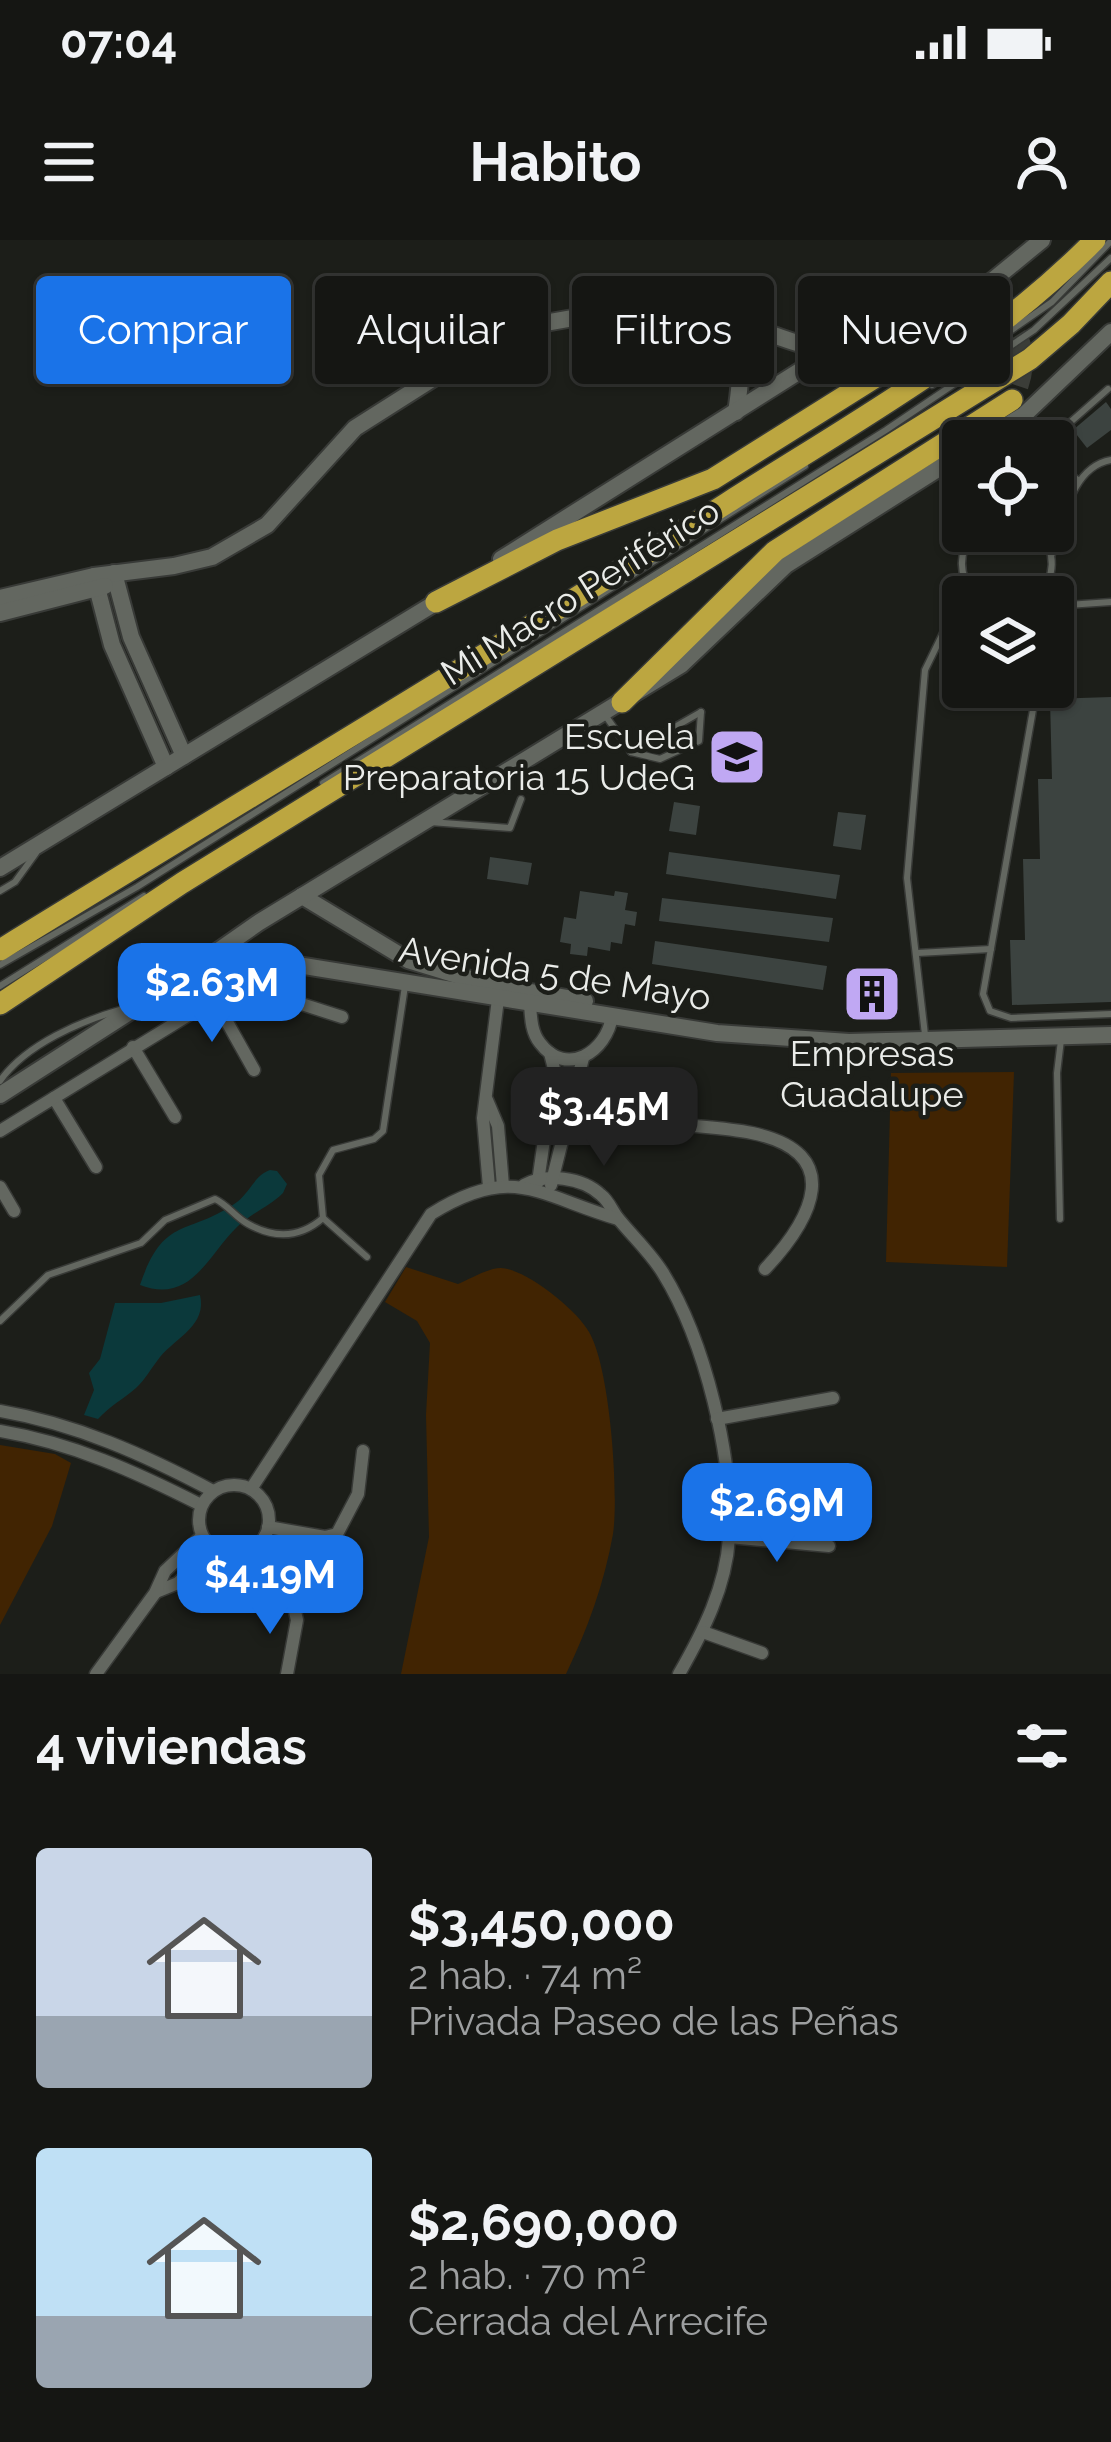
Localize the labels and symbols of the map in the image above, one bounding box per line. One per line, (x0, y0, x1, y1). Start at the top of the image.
street label: Mi Macro Periférico (433, 489, 727, 693)
place label: Escuela Preparatoria 15 UdeG (343, 715, 695, 798)
school or university icon: Escuela Preparatoria 15 UdeG (706, 726, 768, 788)
street label: Avenida 5 de Mayo (396, 928, 714, 1018)
pin: $2.63M (114, 943, 310, 1045)
building icon: Empresas Guadalupe (841, 963, 903, 1025)
place label: Empresas Guadalupe (780, 1032, 964, 1115)
pin: $3.45M (506, 1067, 702, 1169)
pin: $2.69M (679, 1463, 875, 1565)
pin: $4.19M (172, 1535, 368, 1637)

